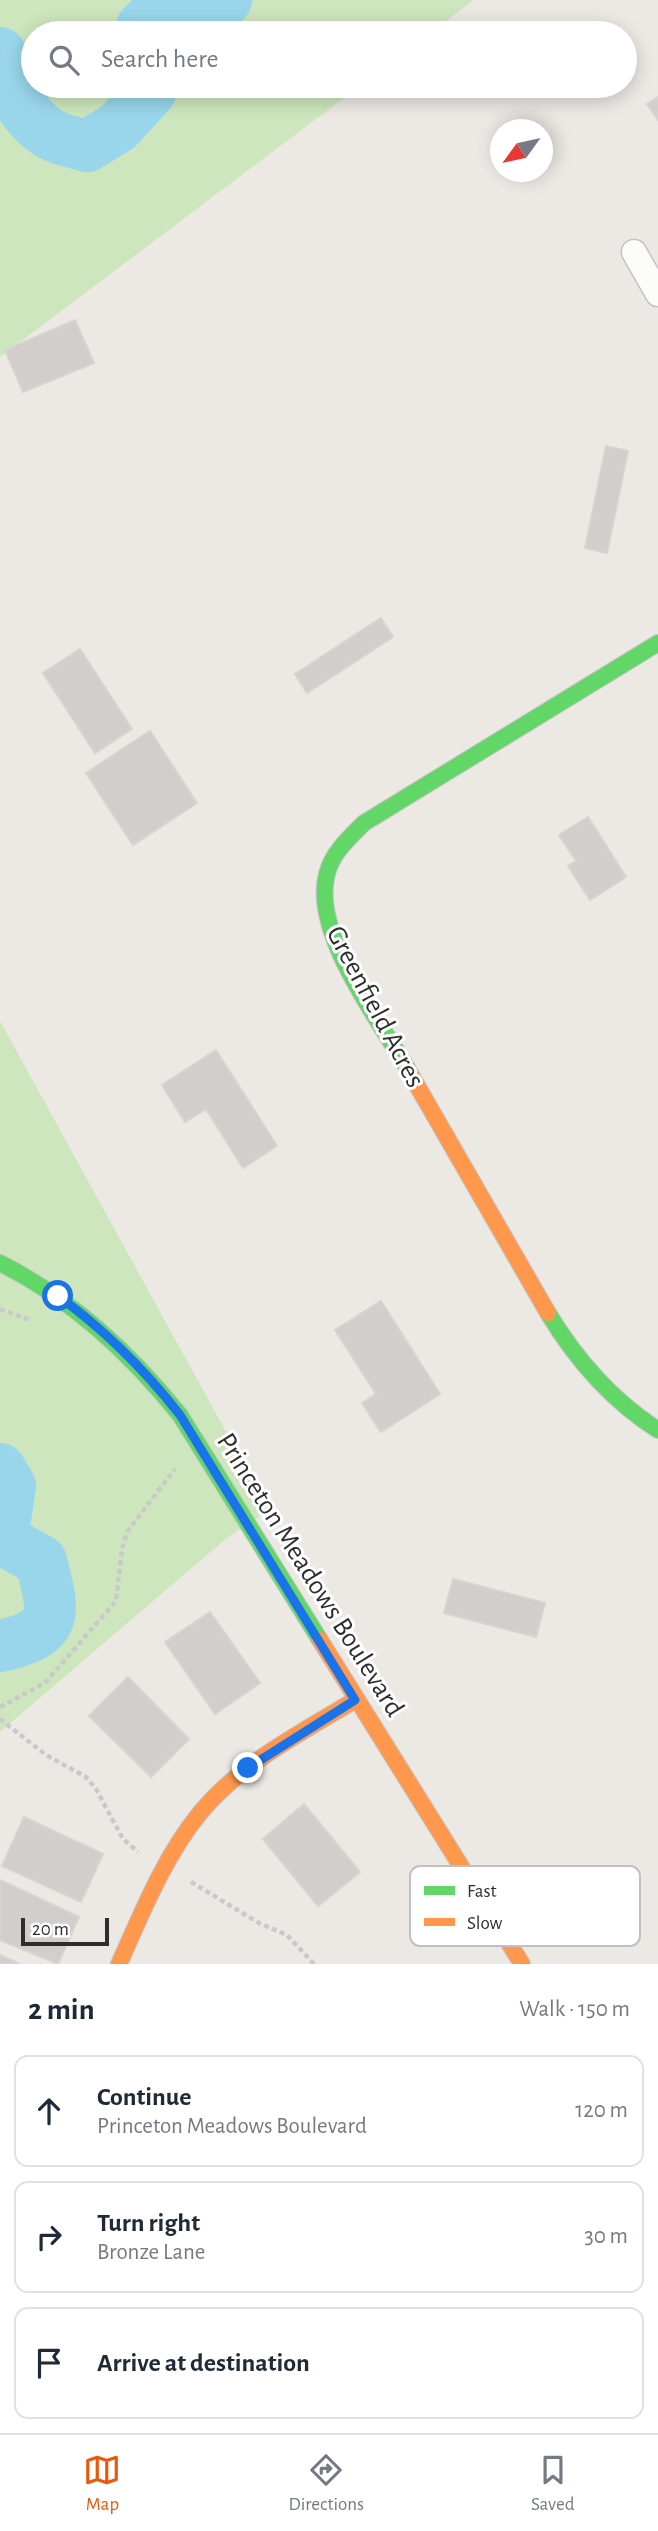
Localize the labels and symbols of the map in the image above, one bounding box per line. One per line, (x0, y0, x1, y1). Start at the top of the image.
north arrow (490, 119, 553, 182)
street label: Greenfield Acres (321, 922, 429, 1092)
route start (42, 1280, 73, 1311)
street label: Princeton Meadows Boulevard (211, 1428, 409, 1722)
route end (232, 1752, 263, 1783)
legend (410, 1866, 640, 1946)
text: Fast (467, 1882, 497, 1901)
text: Slow (467, 1914, 503, 1933)
scale bar (21, 1915, 108, 1947)

